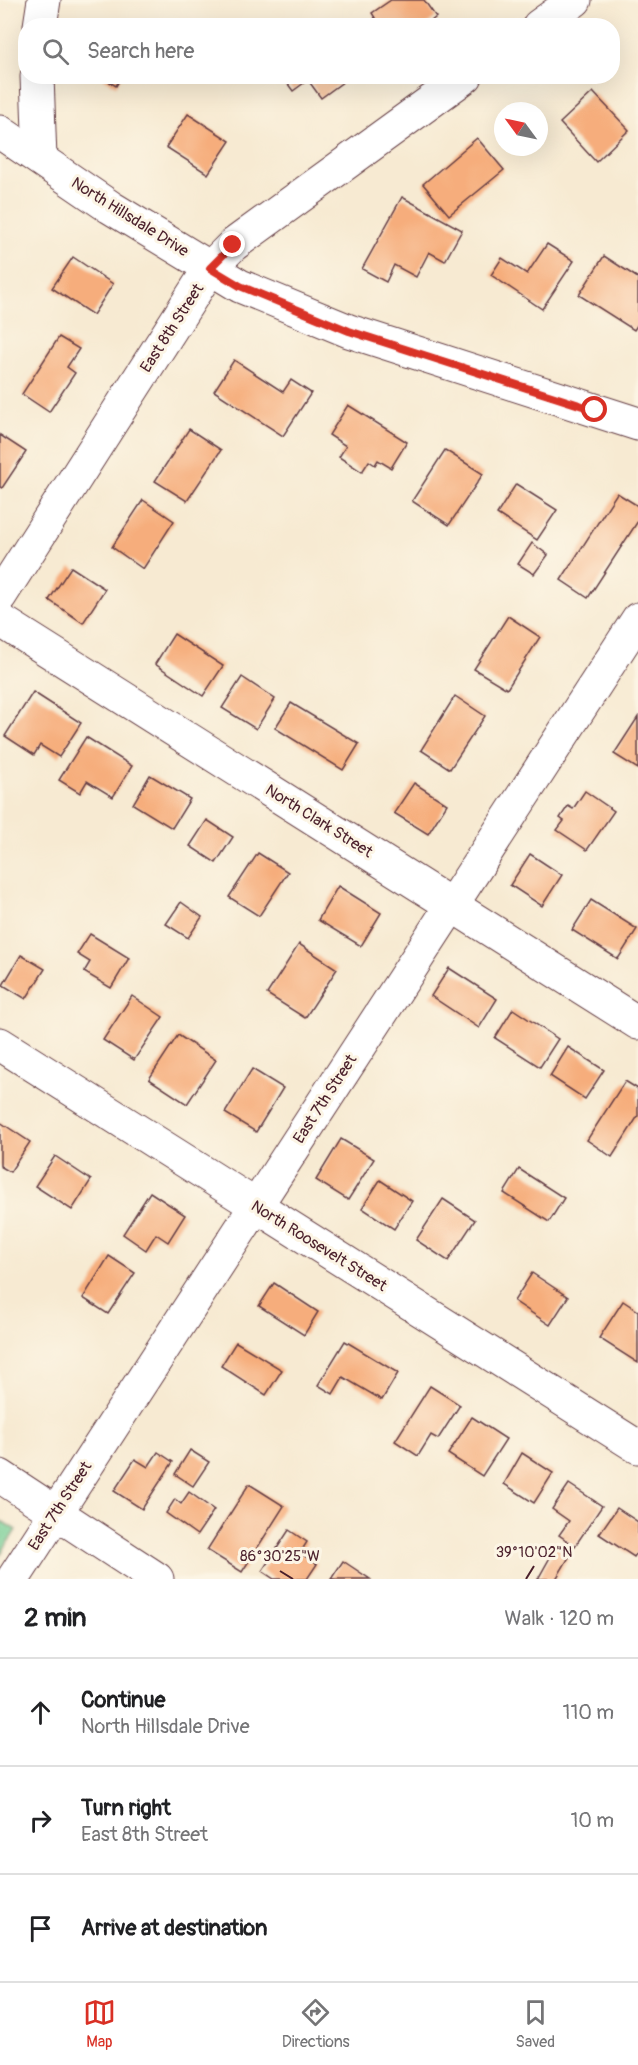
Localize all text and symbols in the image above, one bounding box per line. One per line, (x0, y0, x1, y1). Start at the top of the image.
search box (18, 18, 620, 84)
icon: search (39, 35, 72, 68)
text: Search here (87, 37, 194, 65)
north arrow (494, 102, 548, 156)
street label: North Hillsdale Drive (67, 173, 193, 261)
route end (219, 231, 245, 257)
street label: East 8th Street (136, 279, 208, 376)
route start (581, 396, 607, 422)
street label: North Clark Street (262, 780, 377, 862)
street label: East 7th Street (289, 1050, 361, 1147)
street label: North Roosevelt Street (247, 1196, 391, 1296)
street label: East 7th Street (24, 1457, 96, 1554)
text: 39°10'02"N (496, 1543, 572, 1562)
text: 86°30'25"W (240, 1547, 320, 1566)
text: 2 min (24, 1602, 86, 1634)
text: Walk · 120 m (505, 1606, 614, 1631)
text: Continue (81, 1686, 165, 1714)
icon: ahead (24, 1696, 57, 1729)
text: 110 m (563, 1700, 614, 1725)
text: North Hillsdale Drive (81, 1714, 250, 1739)
text: Turn right (81, 1794, 171, 1822)
icon: right (24, 1804, 57, 1837)
text: 10 m (570, 1808, 614, 1833)
text: East 8th Street (81, 1822, 208, 1847)
icon: arrive (24, 1912, 57, 1945)
text: Arrive at destination (81, 1914, 267, 1942)
tab: Map (83, 1996, 116, 2052)
tab: Directions (282, 1996, 350, 2052)
tab: Saved (515, 1996, 555, 2052)

